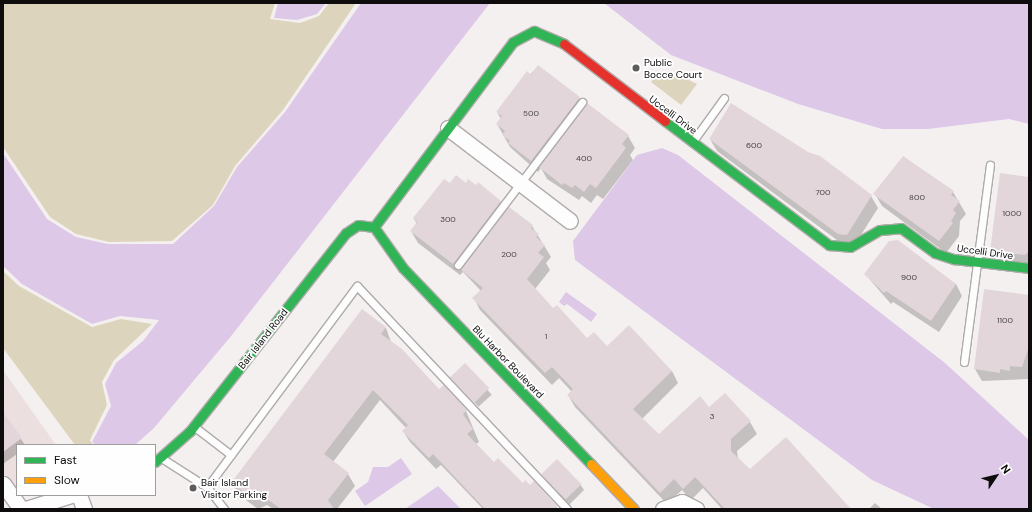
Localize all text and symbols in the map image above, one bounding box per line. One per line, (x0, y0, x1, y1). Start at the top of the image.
place label: Public Bocce Court (644, 56, 702, 80)
marker: Public Bocce Court (631, 63, 641, 73)
street label: Uccelli Drive (647, 93, 699, 137)
house number: 500 (523, 109, 539, 119)
house number: 600 (746, 141, 762, 151)
house number: 400 (576, 154, 592, 164)
house number: 700 (815, 188, 831, 198)
house number: 800 (909, 193, 925, 203)
house number: 1000 (1003, 209, 1021, 219)
house number: 300 (440, 215, 456, 225)
street label: Uccelli Drive (956, 242, 1014, 262)
house number: 200 (501, 250, 517, 260)
house number: 900 (901, 273, 917, 283)
street label: Bair Island Road (236, 306, 290, 372)
house number: 1100 (997, 316, 1013, 326)
street label: Blu Harbor Boulevard (470, 323, 546, 401)
house number: 1 (545, 332, 547, 342)
house number: 3 (710, 412, 714, 422)
legend (16, 444, 156, 496)
text: Fast (54, 452, 77, 468)
north arrow (976, 456, 1016, 496)
text: N (998, 462, 1014, 476)
text: Slow (54, 472, 80, 488)
place label: Bair Island Visitor Parking (201, 476, 267, 500)
marker: Bair Island Visitor Parking (188, 483, 198, 493)

